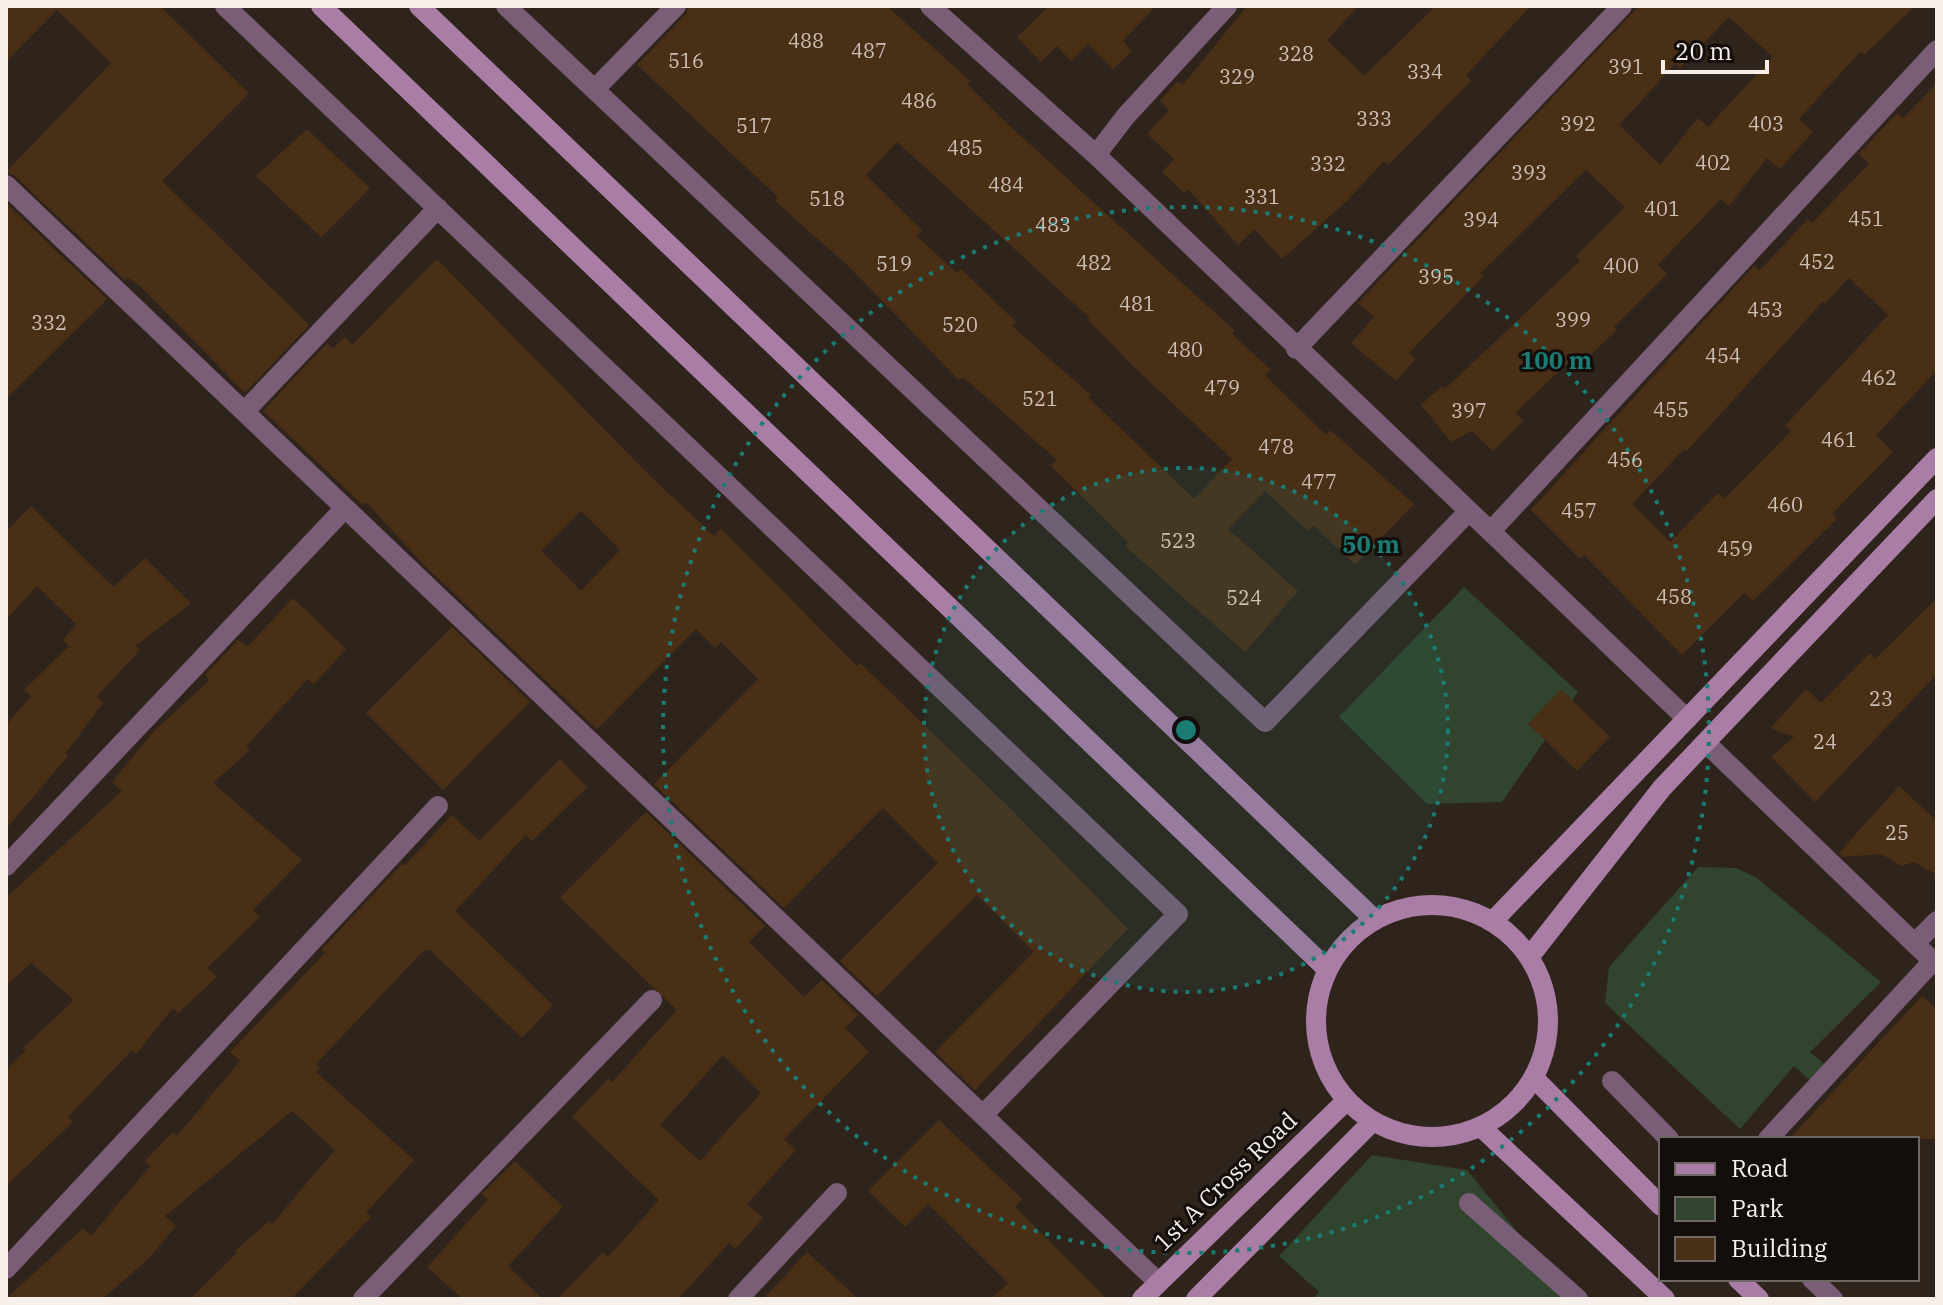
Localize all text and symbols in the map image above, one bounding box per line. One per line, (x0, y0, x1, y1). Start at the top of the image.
scale bar (1663, 24, 1767, 74)
house number: 488 (788, 27, 824, 54)
text: 20 m (1675, 35, 1732, 67)
house number: 487 (851, 37, 887, 64)
house number: 328 (1278, 40, 1314, 67)
house number: 516 (668, 47, 704, 74)
house number: 391 (1608, 53, 1644, 80)
house number: 334 (1407, 58, 1443, 85)
house number: 329 (1219, 63, 1255, 90)
house number: 486 (901, 87, 937, 114)
house number: 333 (1356, 105, 1392, 132)
house number: 392 (1560, 110, 1596, 137)
house number: 403 (1748, 110, 1784, 137)
house number: 517 (736, 112, 772, 139)
house number: 485 (947, 134, 983, 161)
house number: 402 (1695, 149, 1731, 176)
house number: 332 (1310, 150, 1346, 177)
house number: 393 (1511, 159, 1547, 186)
house number: 484 (988, 171, 1024, 198)
house number: 331 (1244, 183, 1280, 210)
house number: 518 (809, 185, 845, 212)
house number: 401 (1644, 195, 1680, 222)
house number: 451 (1848, 205, 1884, 232)
house number: 394 (1463, 206, 1499, 233)
house number: 483 (1035, 211, 1071, 238)
house number: 452 (1799, 248, 1835, 275)
house number: 482 (1076, 249, 1112, 276)
house number: 519 (876, 250, 912, 277)
house number: 400 (1603, 252, 1639, 279)
house number: 395 (1418, 263, 1454, 290)
house number: 481 (1119, 290, 1155, 317)
house number: 453 (1747, 296, 1783, 323)
house number: 399 (1555, 306, 1591, 333)
house number: 332 (31, 309, 67, 336)
house number: 520 (942, 311, 978, 338)
house number: 480 (1167, 336, 1203, 363)
house number: 454 (1705, 342, 1741, 369)
text: 100 m (1520, 344, 1592, 376)
house number: 462 (1861, 364, 1897, 391)
house number: 479 (1204, 374, 1240, 401)
house number: 521 (1022, 385, 1058, 412)
house number: 455 (1653, 396, 1689, 423)
house number: 397 (1451, 397, 1487, 424)
house number: 461 (1821, 426, 1857, 453)
house number: 478 (1258, 433, 1294, 460)
house number: 456 (1607, 446, 1643, 473)
house number: 477 (1301, 468, 1337, 495)
house number: 460 (1767, 491, 1803, 518)
house number: 457 (1561, 497, 1597, 524)
house number: 523 (1160, 527, 1196, 554)
text: 50 m (1342, 528, 1400, 560)
house number: 459 (1717, 535, 1753, 562)
house number: 458 (1656, 583, 1692, 610)
house number: 524 (1226, 584, 1262, 611)
house number: 23 (1869, 685, 1893, 712)
centre of rings (1172, 716, 1200, 744)
house number: 24 (1813, 728, 1837, 755)
house number: 25 (1885, 819, 1909, 846)
street label: 1st A Cross Road (1146, 1104, 1304, 1258)
legend (1659, 1137, 1919, 1281)
text: Road (1731, 1152, 1788, 1184)
text: Park (1731, 1192, 1783, 1224)
text: Building (1731, 1232, 1827, 1264)

